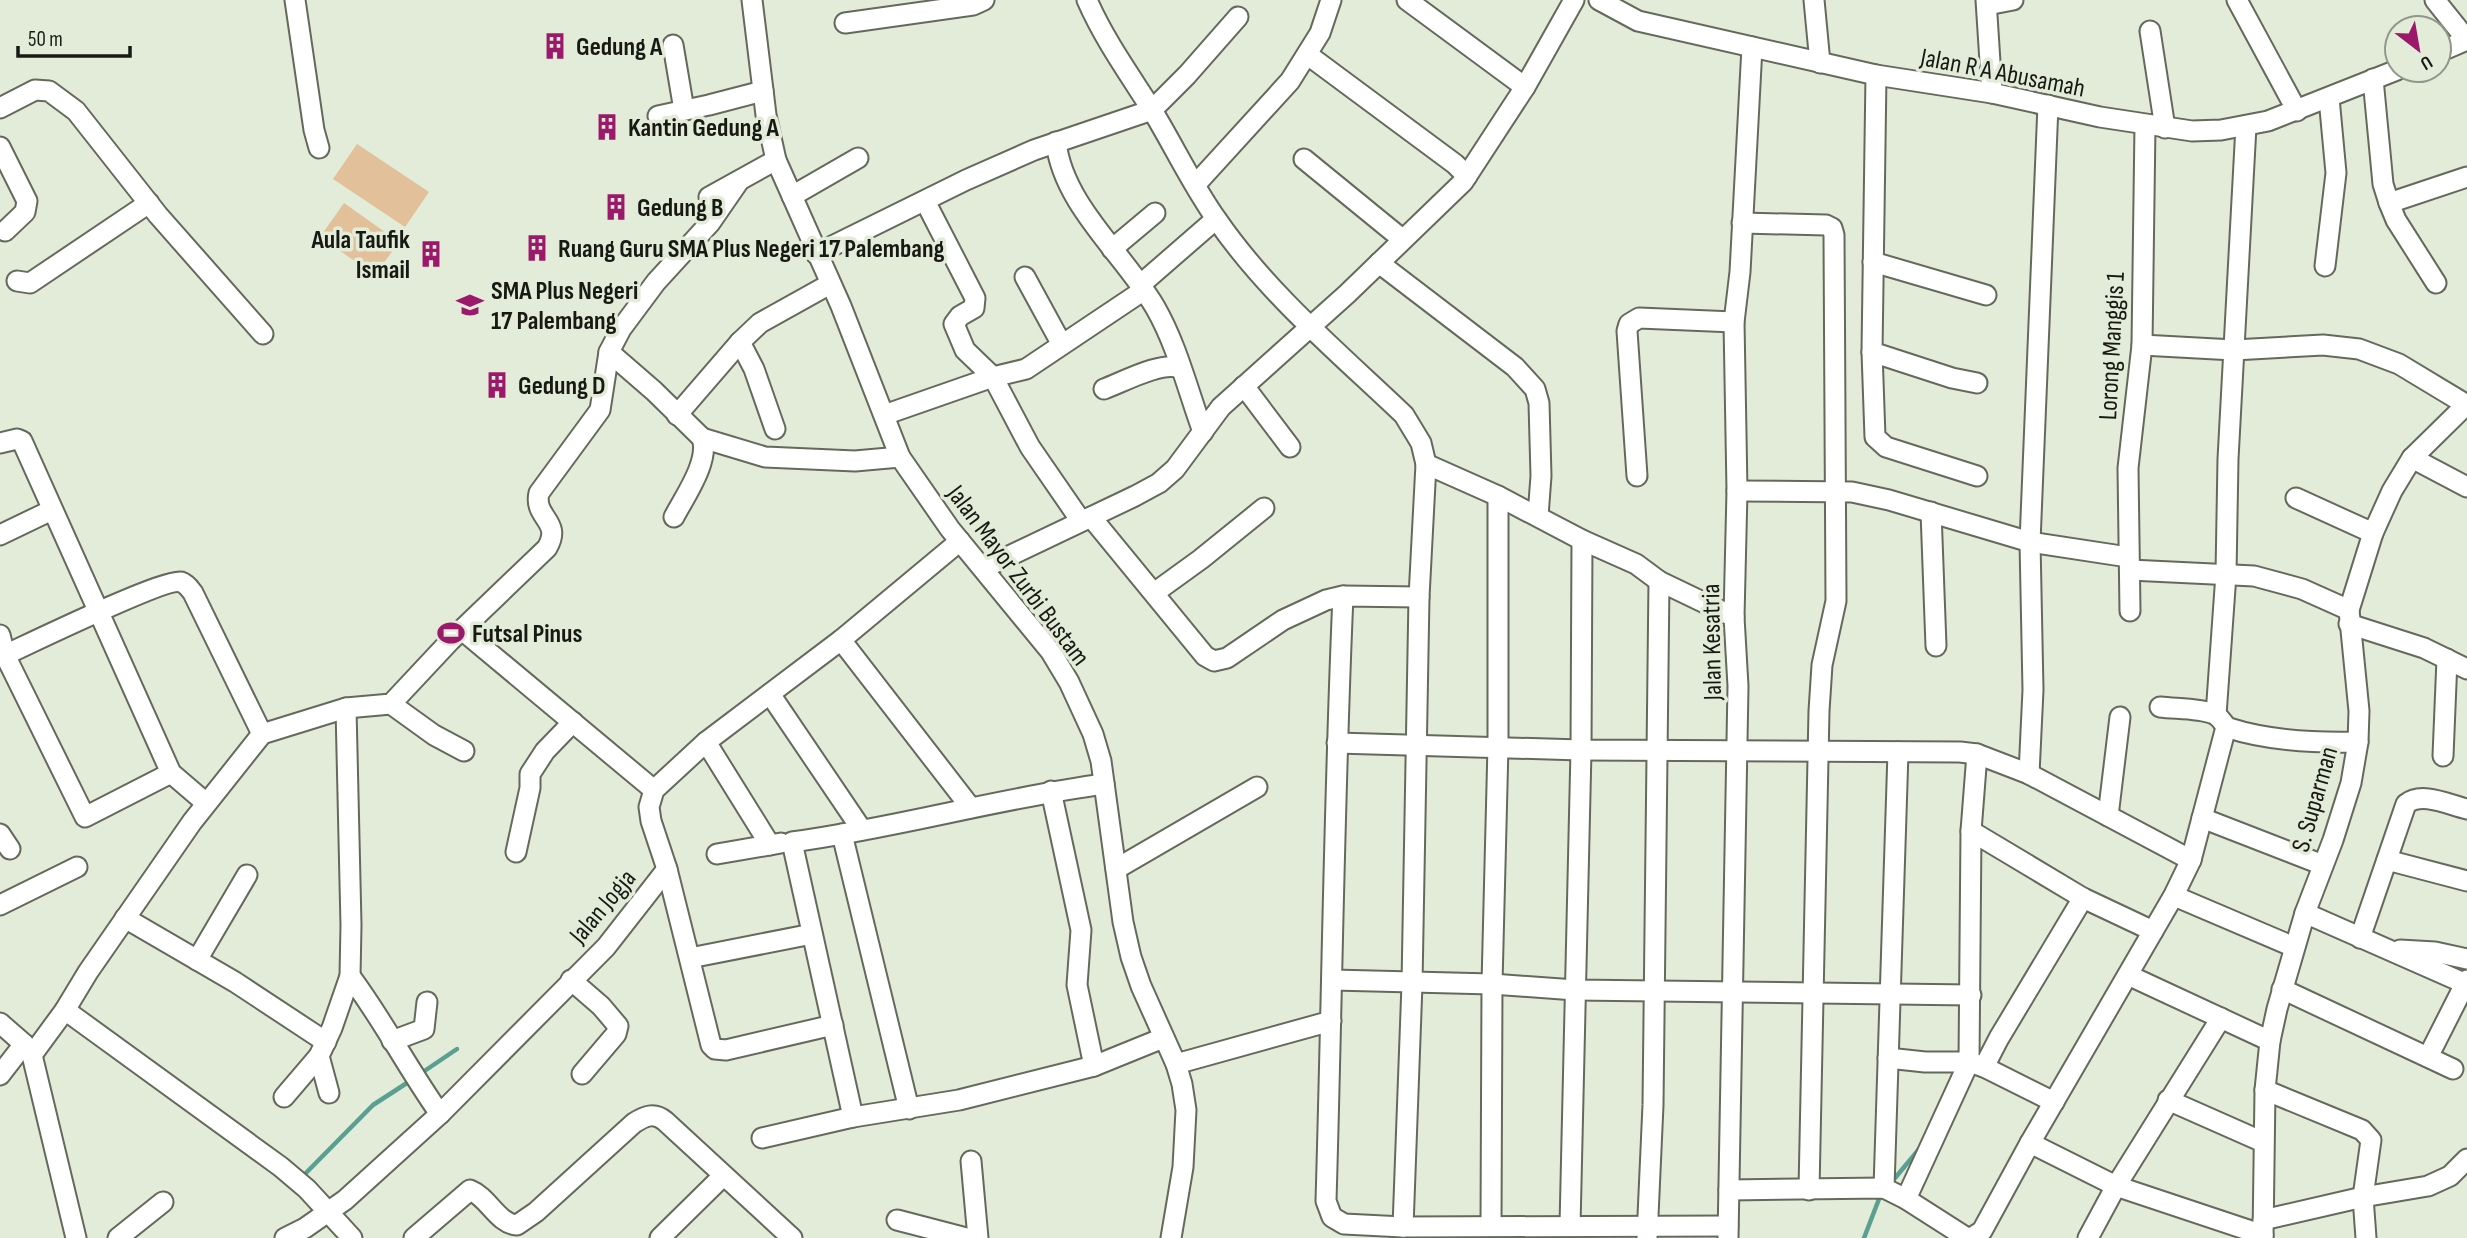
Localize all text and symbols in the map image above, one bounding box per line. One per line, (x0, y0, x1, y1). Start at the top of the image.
scale bar (18, 14, 130, 58)
north arrow (2383, 14, 2453, 84)
text: 50 m (28, 27, 63, 52)
building icon: Gedung A (540, 31, 570, 61)
place label: Gedung A (576, 32, 663, 63)
street label: Jalan R A Abusamah (1917, 42, 2088, 105)
text: U (2416, 50, 2436, 75)
building icon: Kantin Gedung A (592, 112, 622, 142)
place label: Kantin Gedung A (628, 113, 779, 144)
building icon: Gedung B (601, 192, 631, 222)
place label: Gedung B (637, 193, 723, 224)
place label: Aula Taufik Ismail (310, 225, 410, 286)
building icon: Ruang Guru SMA Plus Negeri 17 Palembang (522, 233, 552, 263)
place label: Ruang Guru SMA Plus Negeri 17 Palembang (558, 234, 945, 265)
building icon: Aula Taufik Ismail (416, 239, 446, 269)
street label: Lorong Manggis 1 (2093, 271, 2132, 421)
place label: SMA Plus Negeri 17 Palembang (491, 276, 638, 337)
school or university icon: SMA Plus Negeri 17 Palembang (455, 290, 485, 320)
building icon: Gedung D (482, 370, 512, 400)
place label: Gedung D (518, 371, 606, 402)
street label: Jalan Mayor Zurbi Bustam (939, 479, 1096, 672)
street label: Jalan Kesatria (1696, 583, 1729, 702)
sports icon: Futsal Pinus (436, 618, 466, 648)
place label: Futsal Pinus (472, 619, 582, 650)
street label: S. Suparman (2286, 743, 2345, 856)
street label: Jalan Jogja (563, 864, 643, 951)

